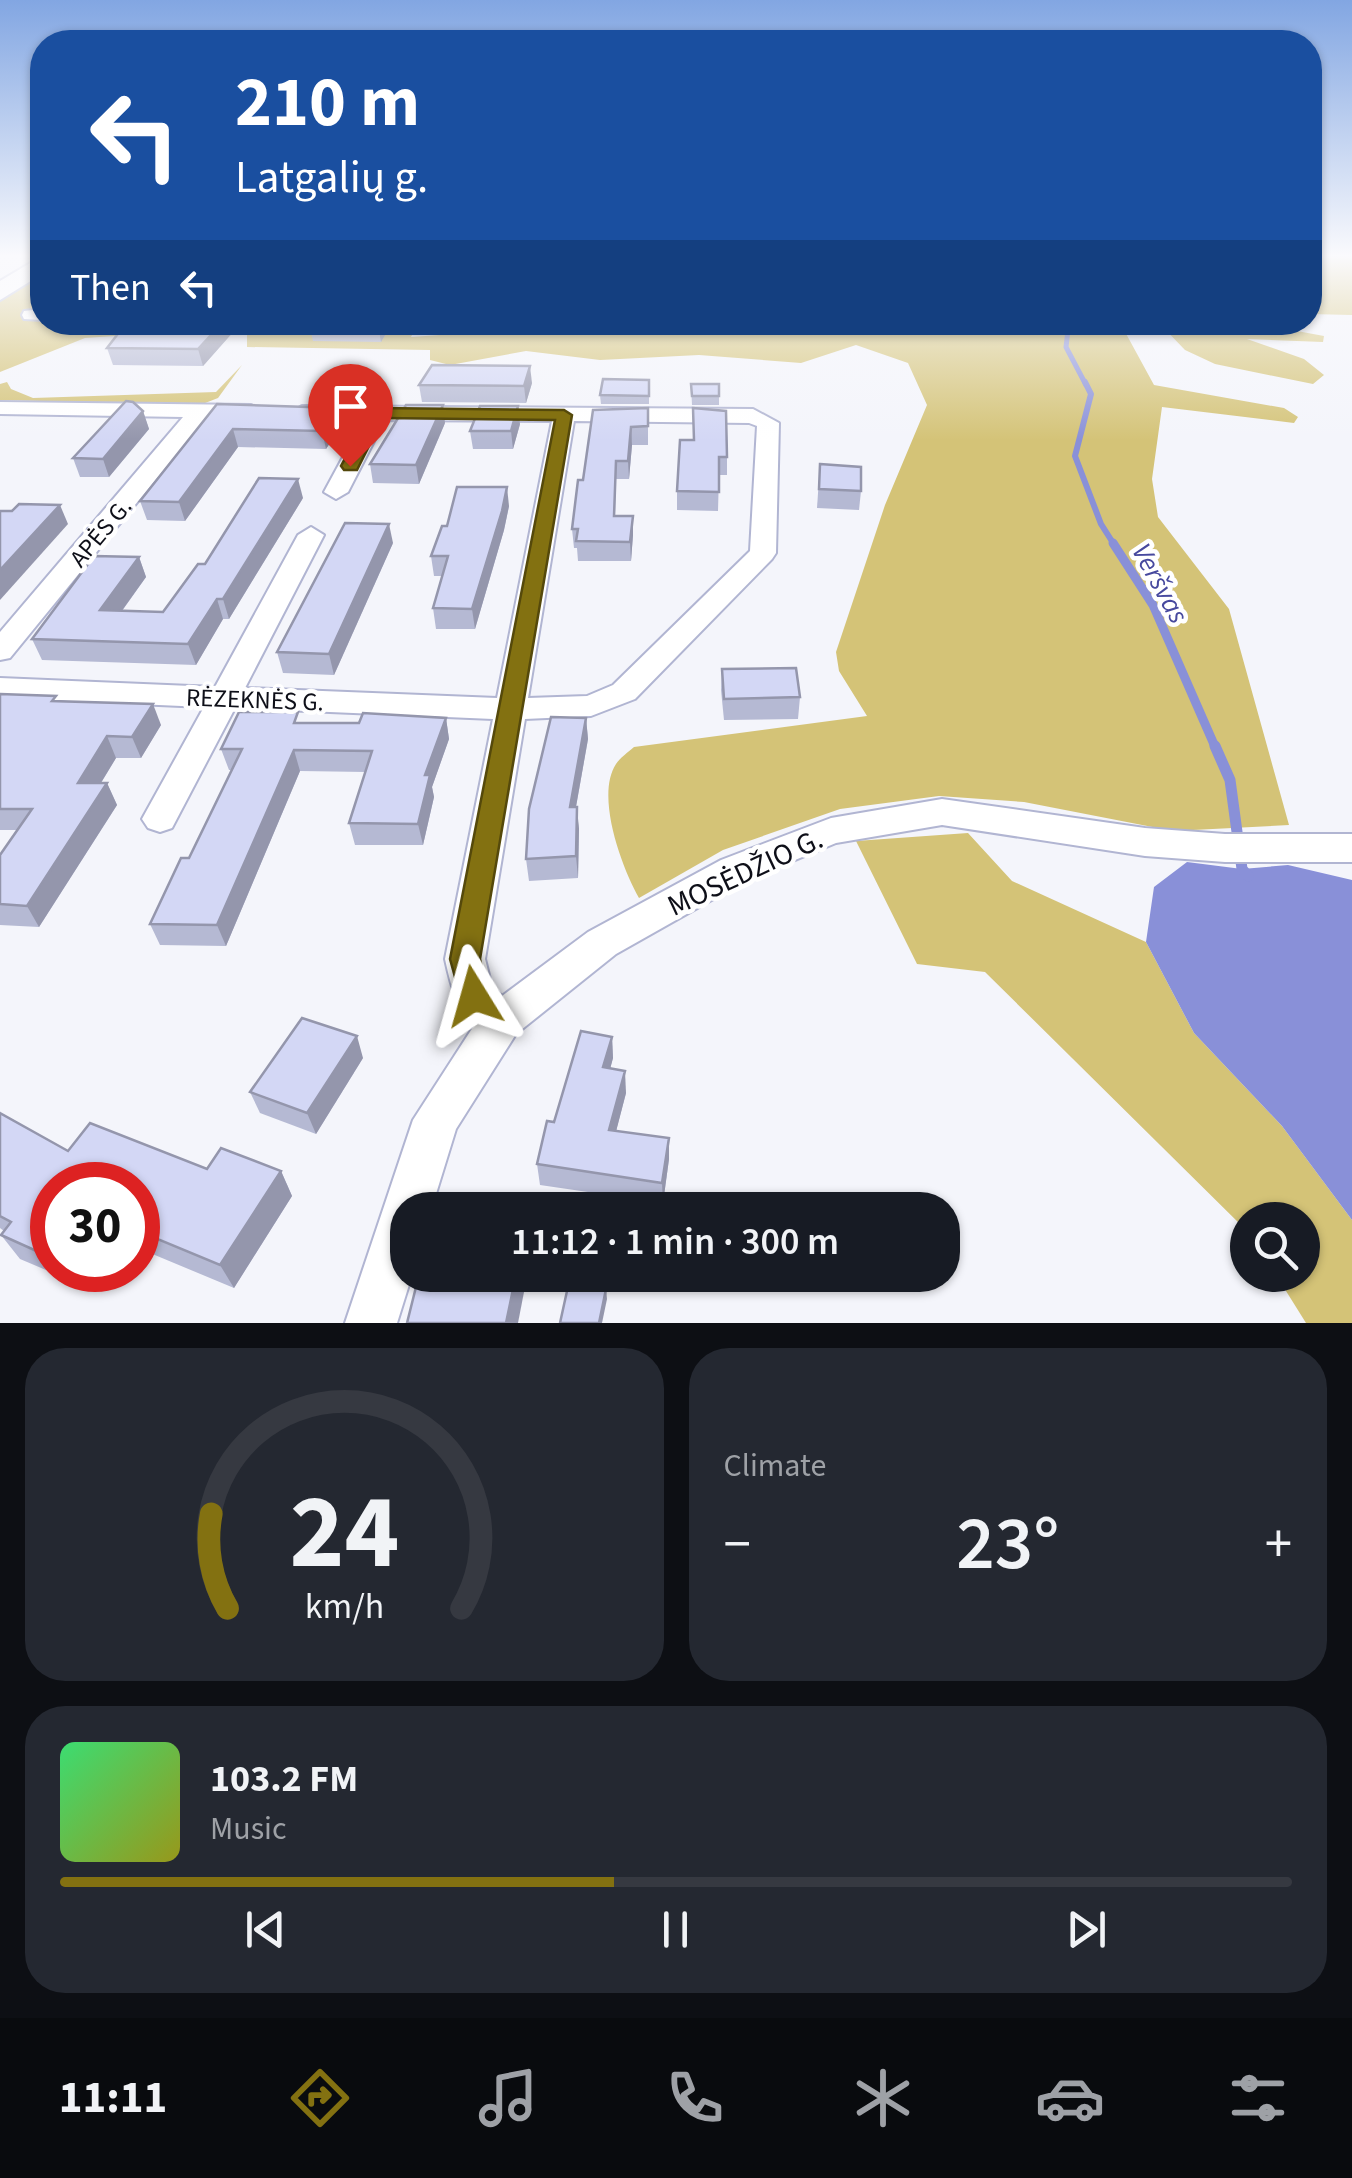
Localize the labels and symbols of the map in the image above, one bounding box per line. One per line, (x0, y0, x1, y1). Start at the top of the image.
pin (308, 364, 393, 467)
street label: APĖS G. (61, 490, 141, 575)
water label: Veršvas (1122, 536, 1198, 631)
street label: RĖZEKNĖS G. (185, 680, 324, 720)
street label: MOSĖDŽIO G. (660, 818, 830, 927)
position arrow (422, 944, 526, 1048)
speed limit sign: 30 (30, 1162, 160, 1292)

